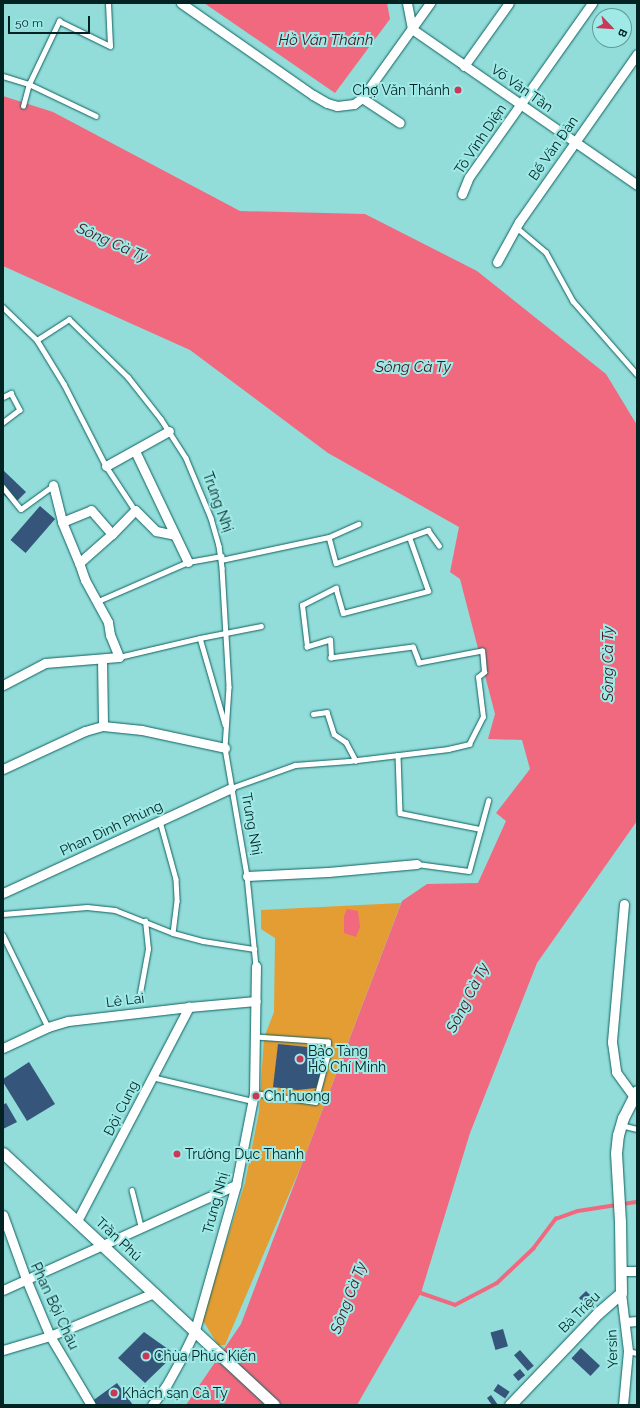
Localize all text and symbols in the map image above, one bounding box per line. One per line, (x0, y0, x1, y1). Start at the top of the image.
scale bar (10, 8, 92, 34)
north arrow (592, 8, 632, 48)
text: 50 m (15, 16, 43, 30)
text: B (615, 27, 630, 39)
water label: Hồ Văn Thánh (278, 32, 374, 50)
street label: Võ Văn Tần (487, 60, 557, 116)
place label: Chợ Văn Thánh (352, 82, 450, 98)
marker: Chợ Văn Thánh (453, 85, 463, 95)
street label: Tô Vĩnh Diện (450, 101, 510, 177)
street label: Bế Văn Đàn (525, 112, 581, 184)
water label: Sông Cà Ty (74, 219, 150, 267)
water label: Sông Cà Ty (375, 359, 451, 377)
street label: Trưng Nhị (199, 470, 237, 534)
water label: Sông Cà Ty (600, 626, 618, 702)
street label: Trưng Nhị (238, 792, 266, 856)
street label: Phan Đình Phùng (57, 797, 165, 859)
water label: Sông Cà Ty (443, 960, 493, 1036)
street label: Lê Lai (105, 989, 145, 1011)
place label: Bảo Tàng Hồ Chí Minh (308, 1043, 386, 1076)
marker: Bảo Tàng Hồ Chí Minh (295, 1054, 305, 1064)
street label: Đội Cung (100, 1078, 142, 1138)
place label: Chi huong (264, 1088, 330, 1104)
marker: Chi huong (251, 1091, 261, 1101)
place label: Trường Dục Thanh (185, 1146, 304, 1162)
marker: Trường Dục Thanh (172, 1149, 182, 1159)
street label: Trưng Nhị (199, 1170, 231, 1236)
street label: Trần Phú (93, 1214, 145, 1264)
water label: Sông Cà Ty (327, 1259, 371, 1337)
street label: Phan Bội Châu (27, 1260, 83, 1352)
street label: Bà Triệu (555, 1288, 603, 1336)
street label: Yersin (603, 1329, 621, 1369)
place label: Chùa Phúc Kiến (154, 1348, 256, 1364)
marker: Chùa Phúc Kiến (141, 1351, 151, 1361)
place label: Khách sạn Cà Ty (122, 1385, 228, 1401)
marker: Khách sạn Cà Ty (109, 1388, 119, 1398)

